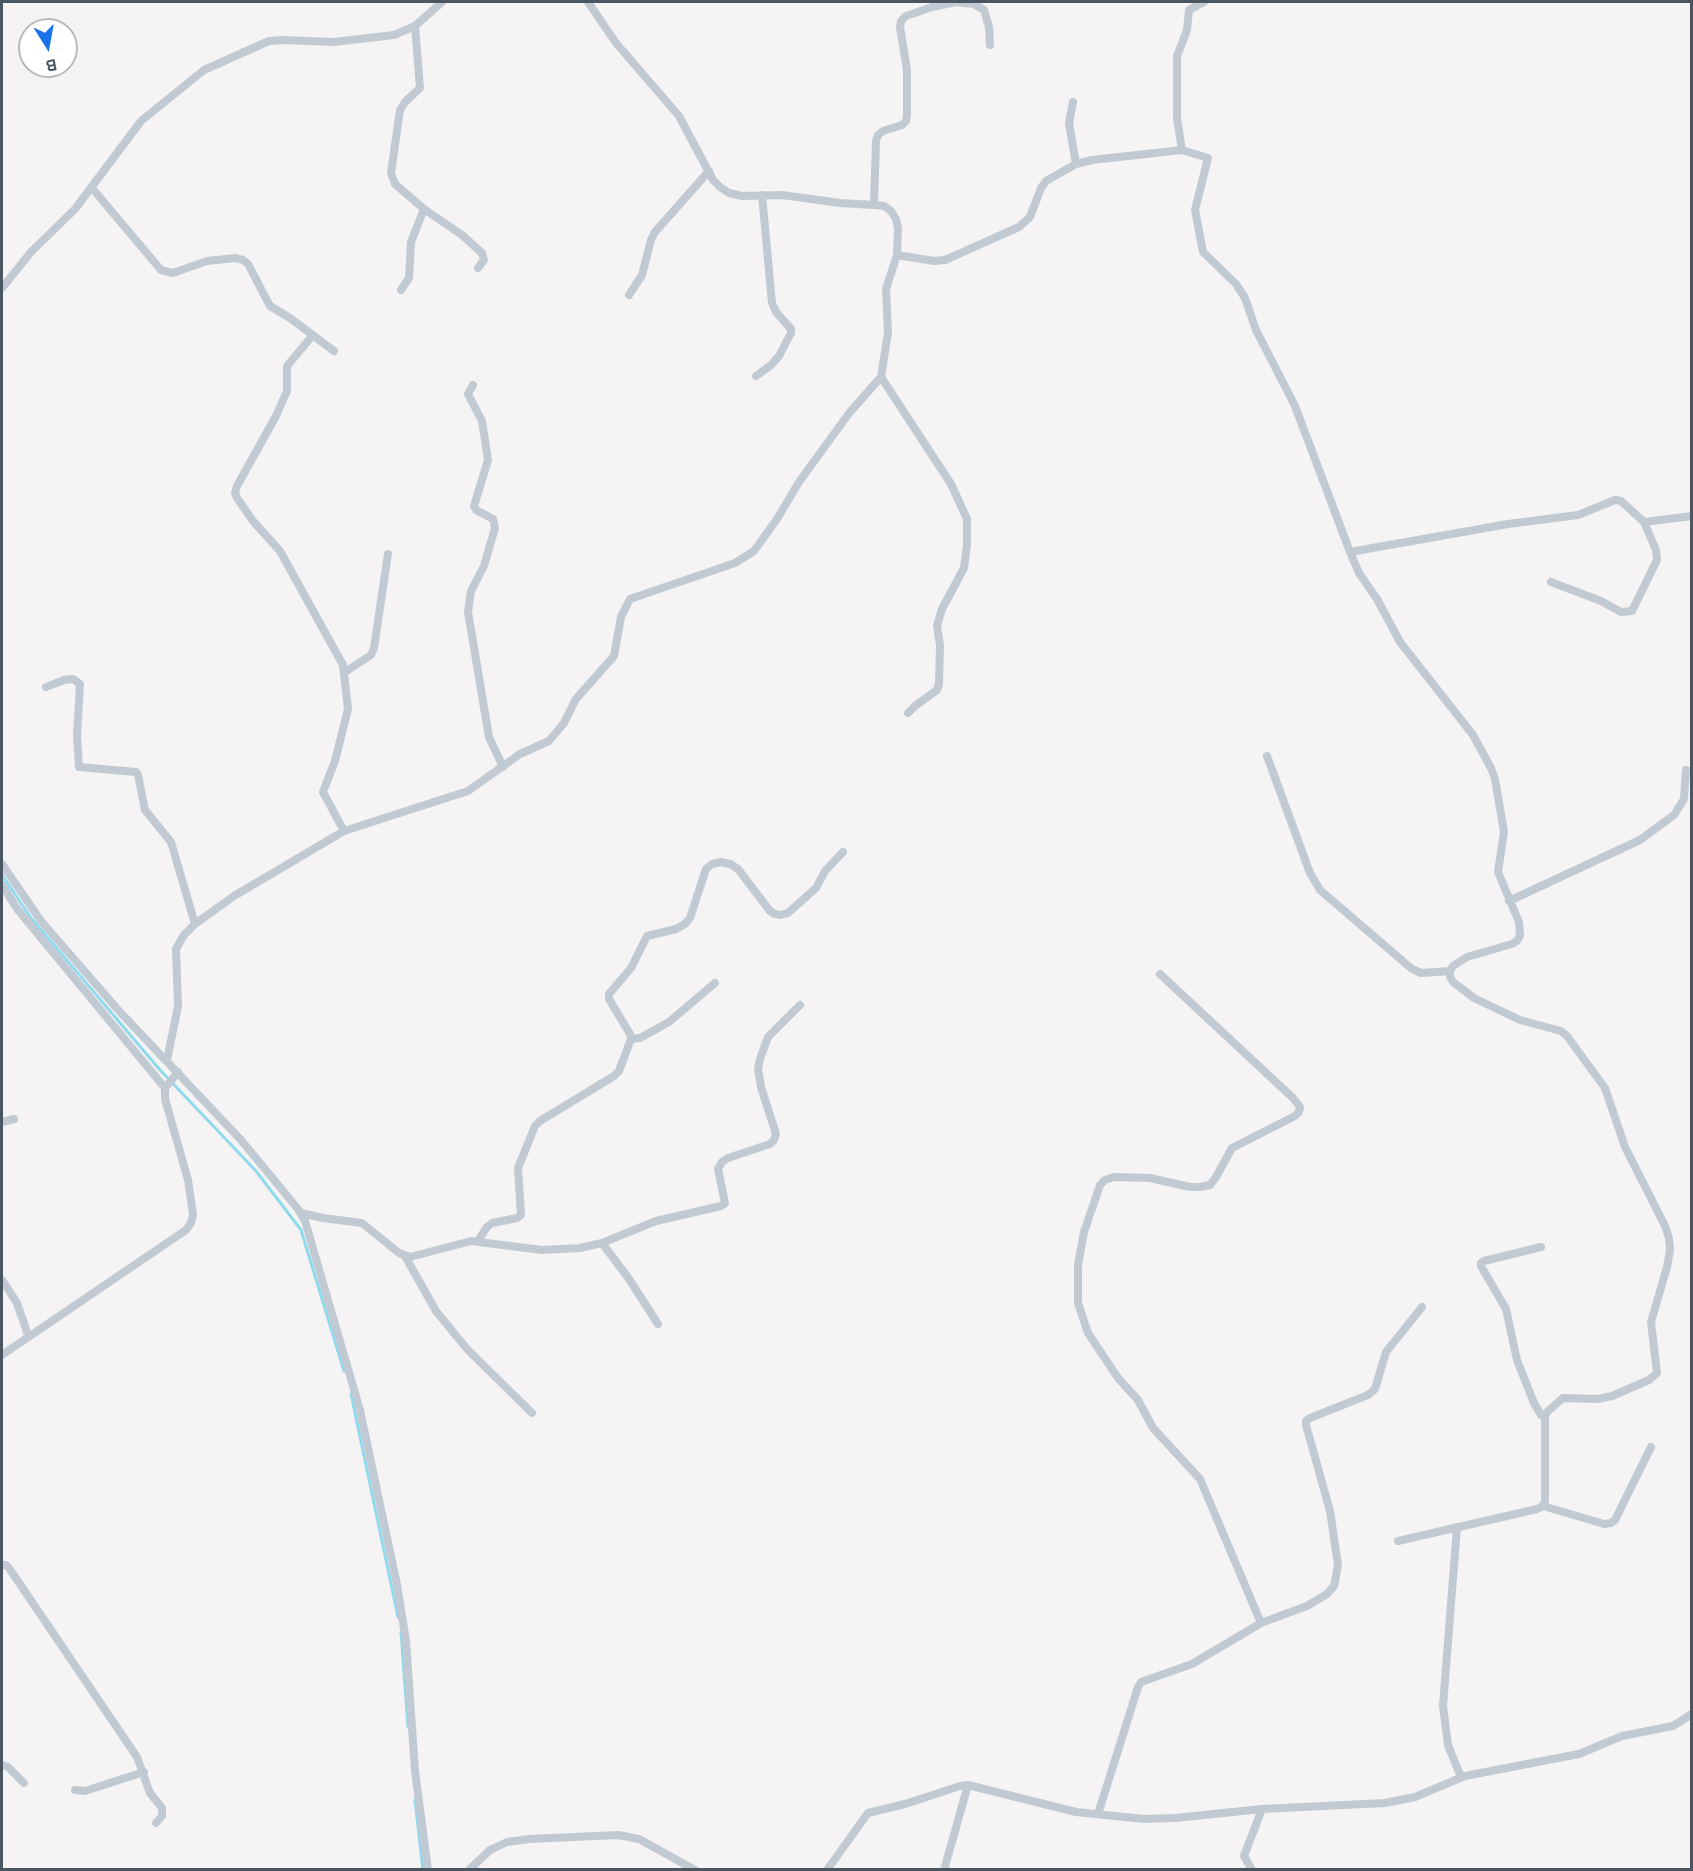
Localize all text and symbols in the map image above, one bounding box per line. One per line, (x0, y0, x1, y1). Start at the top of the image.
north arrow (18, 18, 78, 78)
text: B (44, 53, 58, 75)

